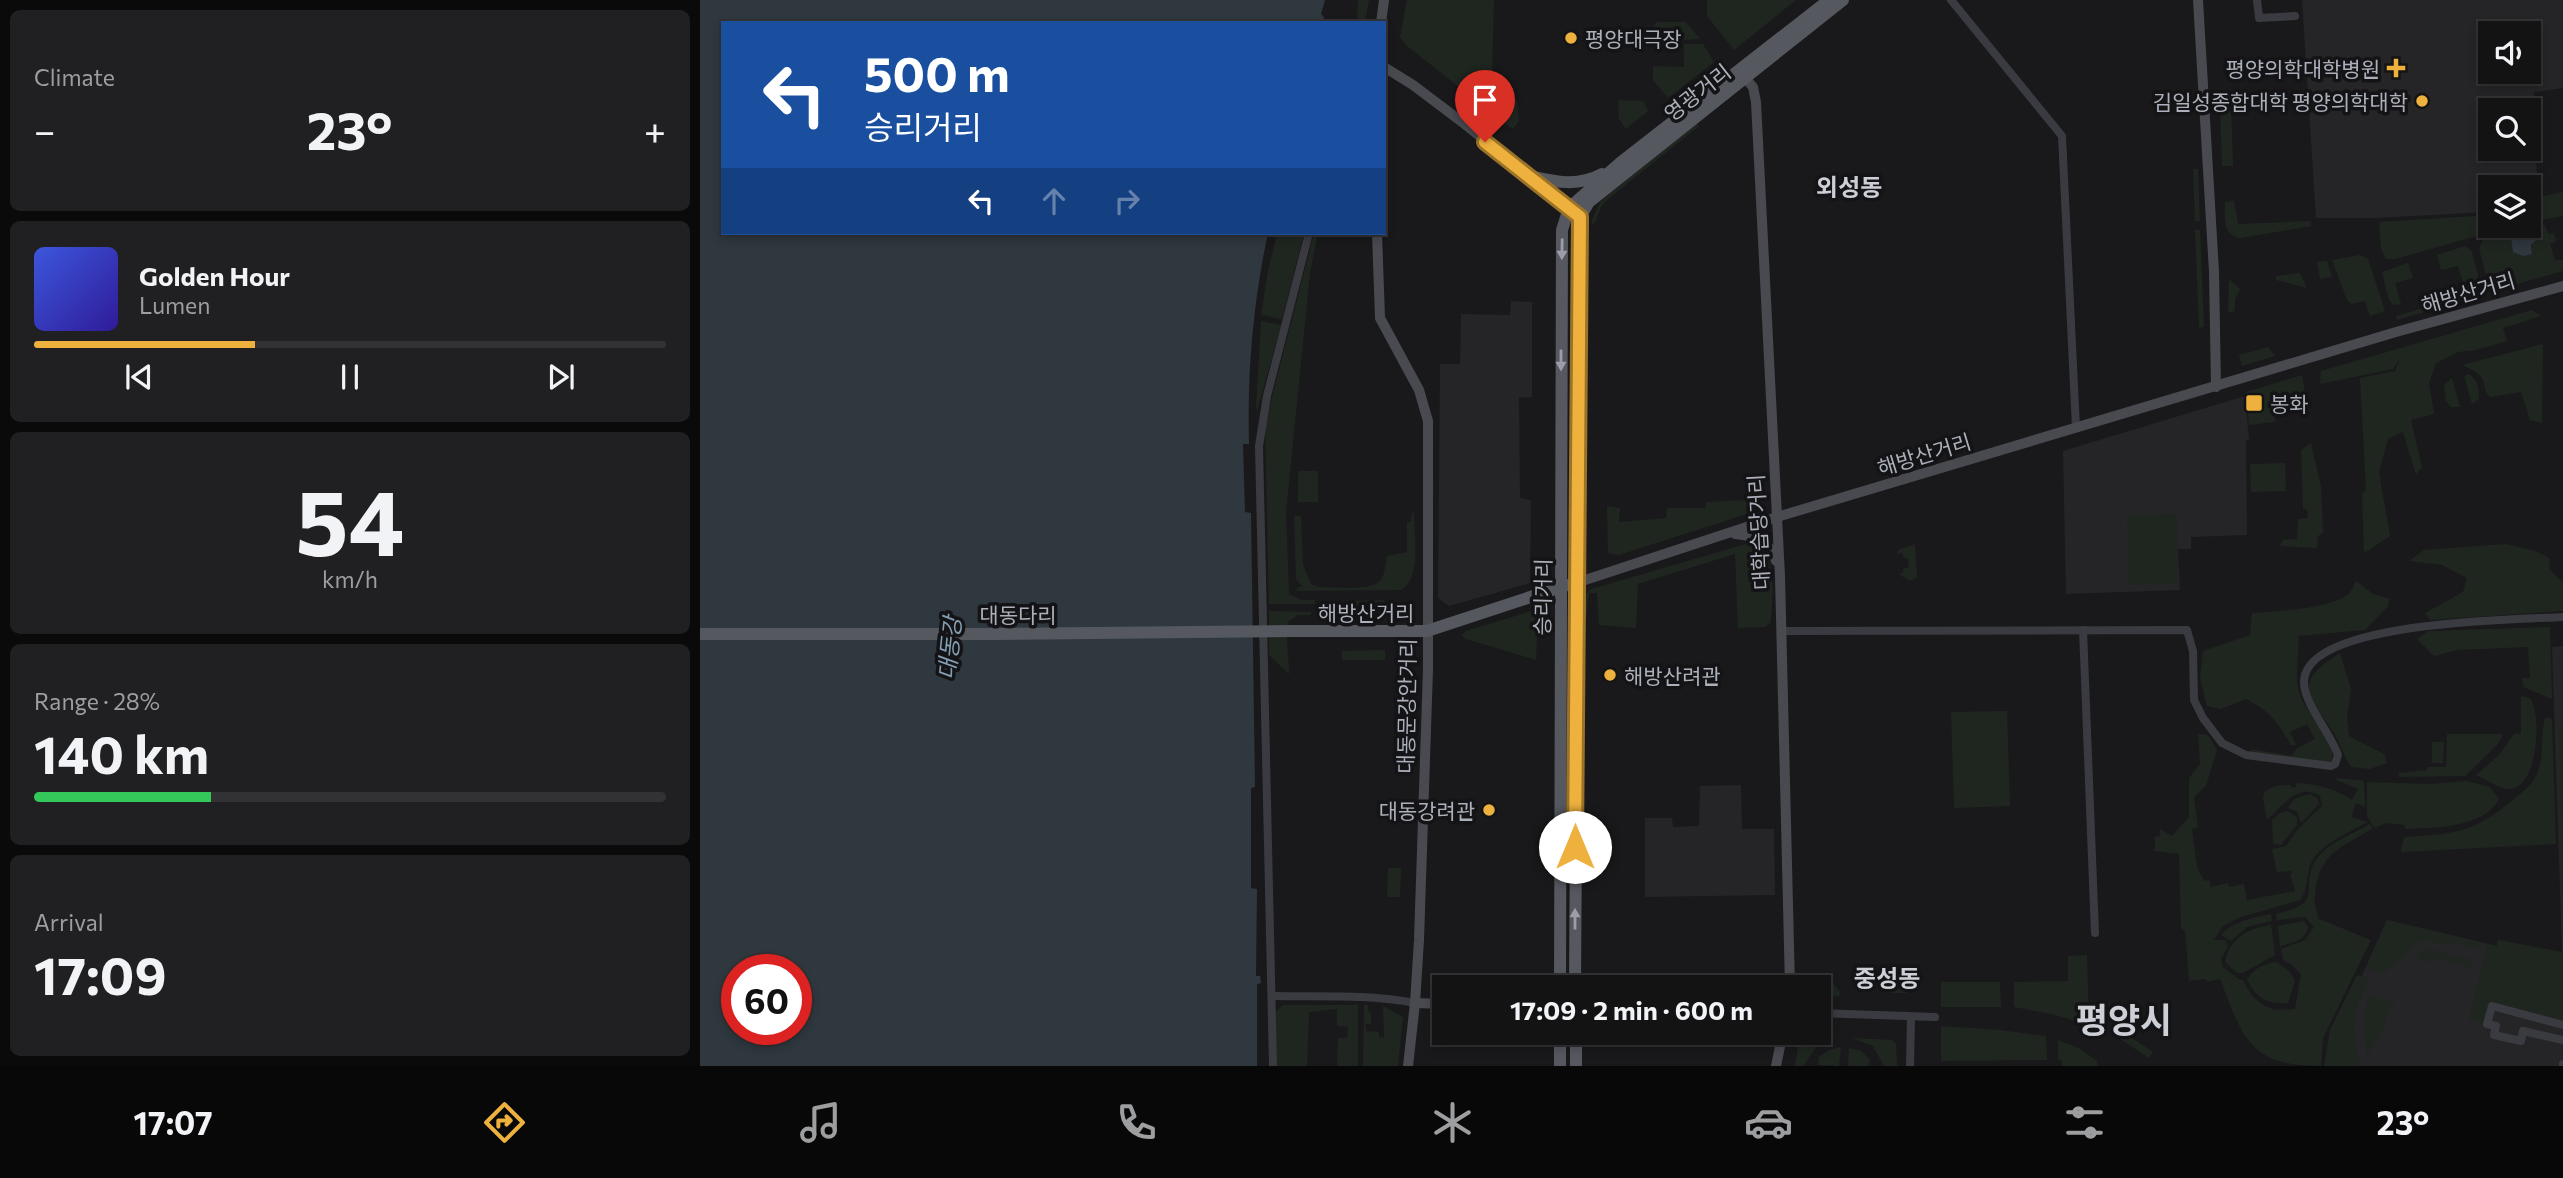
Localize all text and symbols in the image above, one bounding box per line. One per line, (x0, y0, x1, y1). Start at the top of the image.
map controls (2478, 21, 2541, 238)
button: sound (2478, 21, 2541, 84)
place label: 평양대극장 (1585, 26, 1682, 51)
marker: 평양대극장 (1563, 30, 1579, 46)
text: 500 m (864, 42, 1010, 102)
icon: left (749, 49, 840, 140)
place label: 평양의학대학병원 (2225, 56, 2380, 81)
street label: 영광거리 (1659, 58, 1735, 126)
marker: 평양의학대학병원 (2386, 58, 2406, 78)
text: Climate (34, 63, 115, 91)
pin (1455, 70, 1515, 142)
icon: arrive (1466, 81, 1504, 119)
place label: 김일성종합대학 평양의학대학 (2153, 89, 2408, 114)
marker: 김일성종합대학 평양의학대학 (2414, 93, 2430, 109)
text: 23° (307, 97, 393, 161)
button: search (2478, 98, 2541, 161)
text: − (34, 106, 56, 153)
text: + (644, 106, 666, 153)
text: 승리거리 (864, 106, 982, 146)
district label: 외성동 (1816, 172, 1882, 201)
button: layers (2478, 175, 2541, 238)
icon: left (962, 182, 1000, 220)
icon: ahead (1035, 182, 1073, 220)
icon: right (1108, 182, 1146, 220)
one-way arrow (1556, 238, 1568, 260)
text: Golden Hour (139, 260, 290, 291)
street label: 해방산거리 (2418, 267, 2518, 317)
text: Lumen (139, 291, 210, 319)
one-way arrow (1555, 349, 1567, 371)
icon: previous (120, 358, 158, 396)
icon: pause (331, 358, 369, 396)
icon: next (542, 358, 580, 396)
place label: 봉화 (2270, 391, 2309, 416)
marker: 봉화 (2244, 393, 2264, 413)
street label: 해방산거리 (1874, 428, 1974, 480)
text: 54 (296, 463, 404, 575)
street label: 대학습당거리 (1742, 473, 1774, 591)
street label: 승리거리 (1529, 558, 1555, 636)
text: km/h (322, 565, 378, 593)
street label: 해방산거리 (1318, 600, 1414, 625)
street label: 대동다리 (979, 602, 1057, 627)
water label: 대동강 (932, 612, 967, 681)
street label: 대동문강안거리 (1392, 638, 1420, 774)
place label: 해방산려관 (1624, 663, 1721, 688)
marker: 해방산려관 (1602, 667, 1618, 683)
text: Range · 28% (34, 687, 160, 715)
text: 140 km (34, 721, 209, 785)
place label: 대동강려관 (1378, 798, 1475, 823)
marker: 대동강려관 (1481, 802, 1497, 818)
position arrow (1538, 810, 1612, 884)
text: Arrival (34, 908, 104, 936)
one-way arrow (1569, 908, 1581, 930)
text: 17:09 (34, 942, 167, 1006)
speed limit sign: 60 (721, 954, 812, 1045)
district label: 중성동 (1854, 963, 1920, 992)
text: 17:09 · 2 min · 600 m (1510, 994, 1753, 1025)
district label: 평양시 (2076, 997, 2172, 1040)
icon: directions (480, 1098, 529, 1147)
icon: music (796, 1098, 845, 1147)
icon: phone (1112, 1098, 1161, 1147)
icon: climate (1428, 1098, 1477, 1147)
icon: car (1744, 1098, 1793, 1147)
icon: filters (2060, 1098, 2109, 1147)
text: 17:07 (134, 1102, 213, 1142)
text: 23° (2377, 1102, 2429, 1142)

